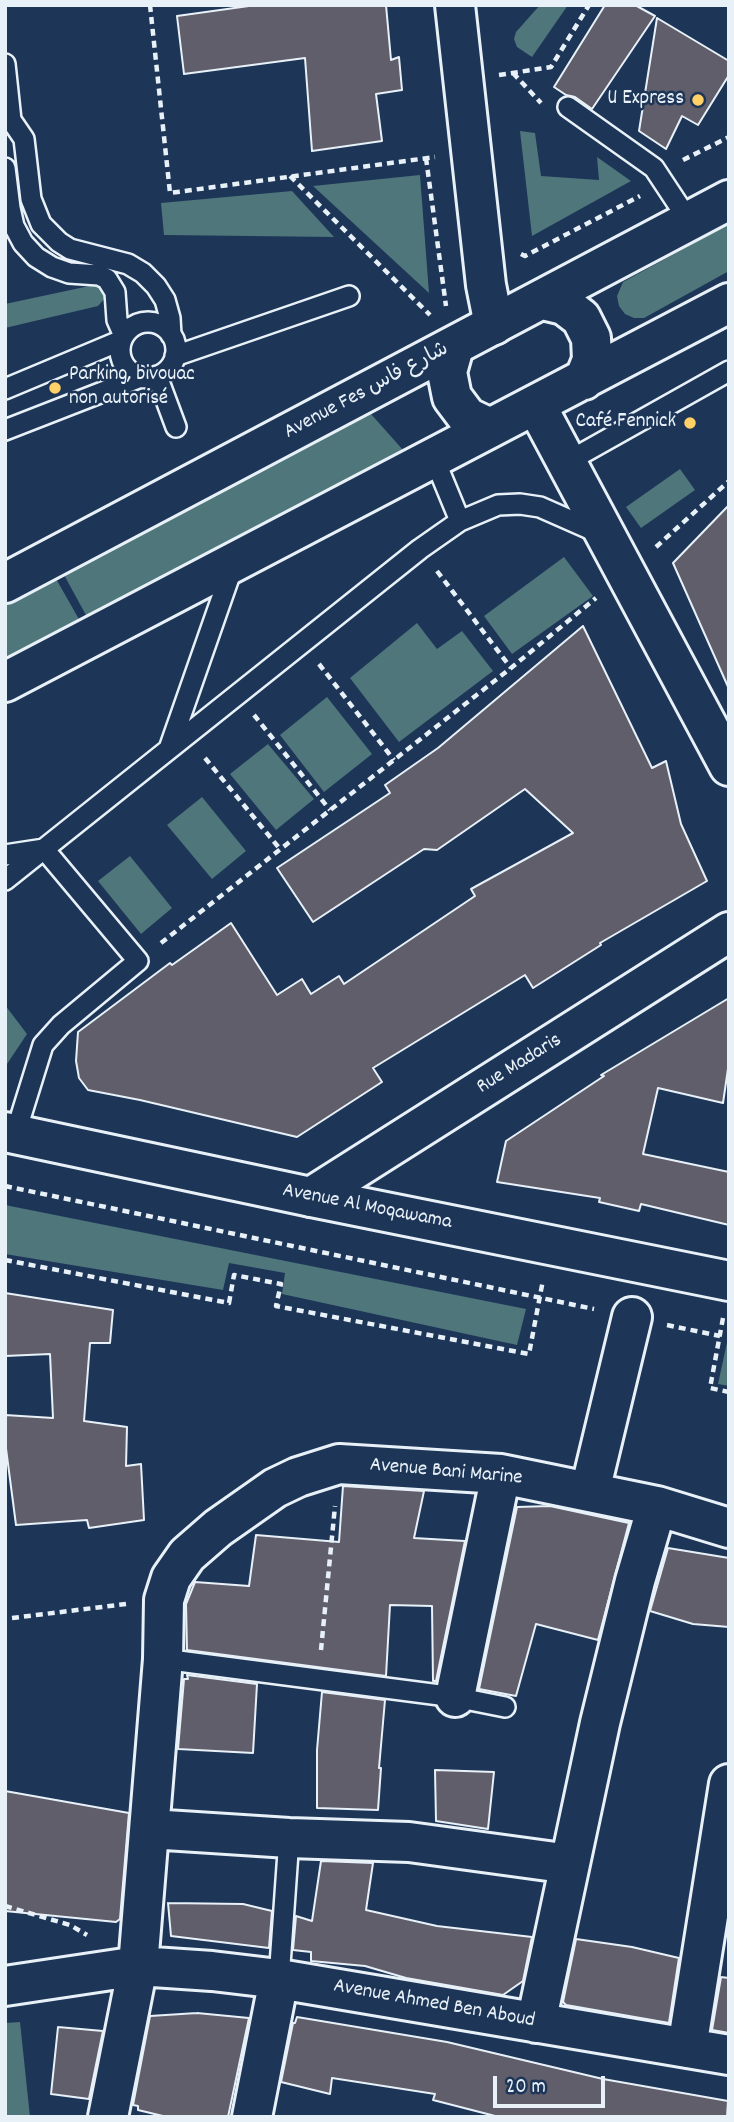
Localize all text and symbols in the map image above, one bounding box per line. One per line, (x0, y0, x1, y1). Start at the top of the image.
place label: U Express (607, 87, 684, 113)
marker: U Express (690, 92, 706, 108)
street label: Avenue Fes شارع فاس (280, 338, 454, 446)
place label: Parking, bivouac non autorisé (69, 363, 195, 413)
marker: Parking, bivouac non autorisé (47, 380, 63, 396)
place label: Café Fennick (576, 410, 676, 436)
marker: Café Fennick (682, 415, 698, 431)
street label: Rue Madaris (473, 1029, 567, 1101)
street label: Avenue Al Moqawama (280, 1179, 454, 1237)
street label: Avenue Bani Marine (369, 1454, 523, 1492)
street label: Avenue Ahmed Ben Aboud (331, 1975, 537, 2035)
scale bar (496, 2062, 608, 2106)
text: 20 m (506, 2073, 546, 2103)

